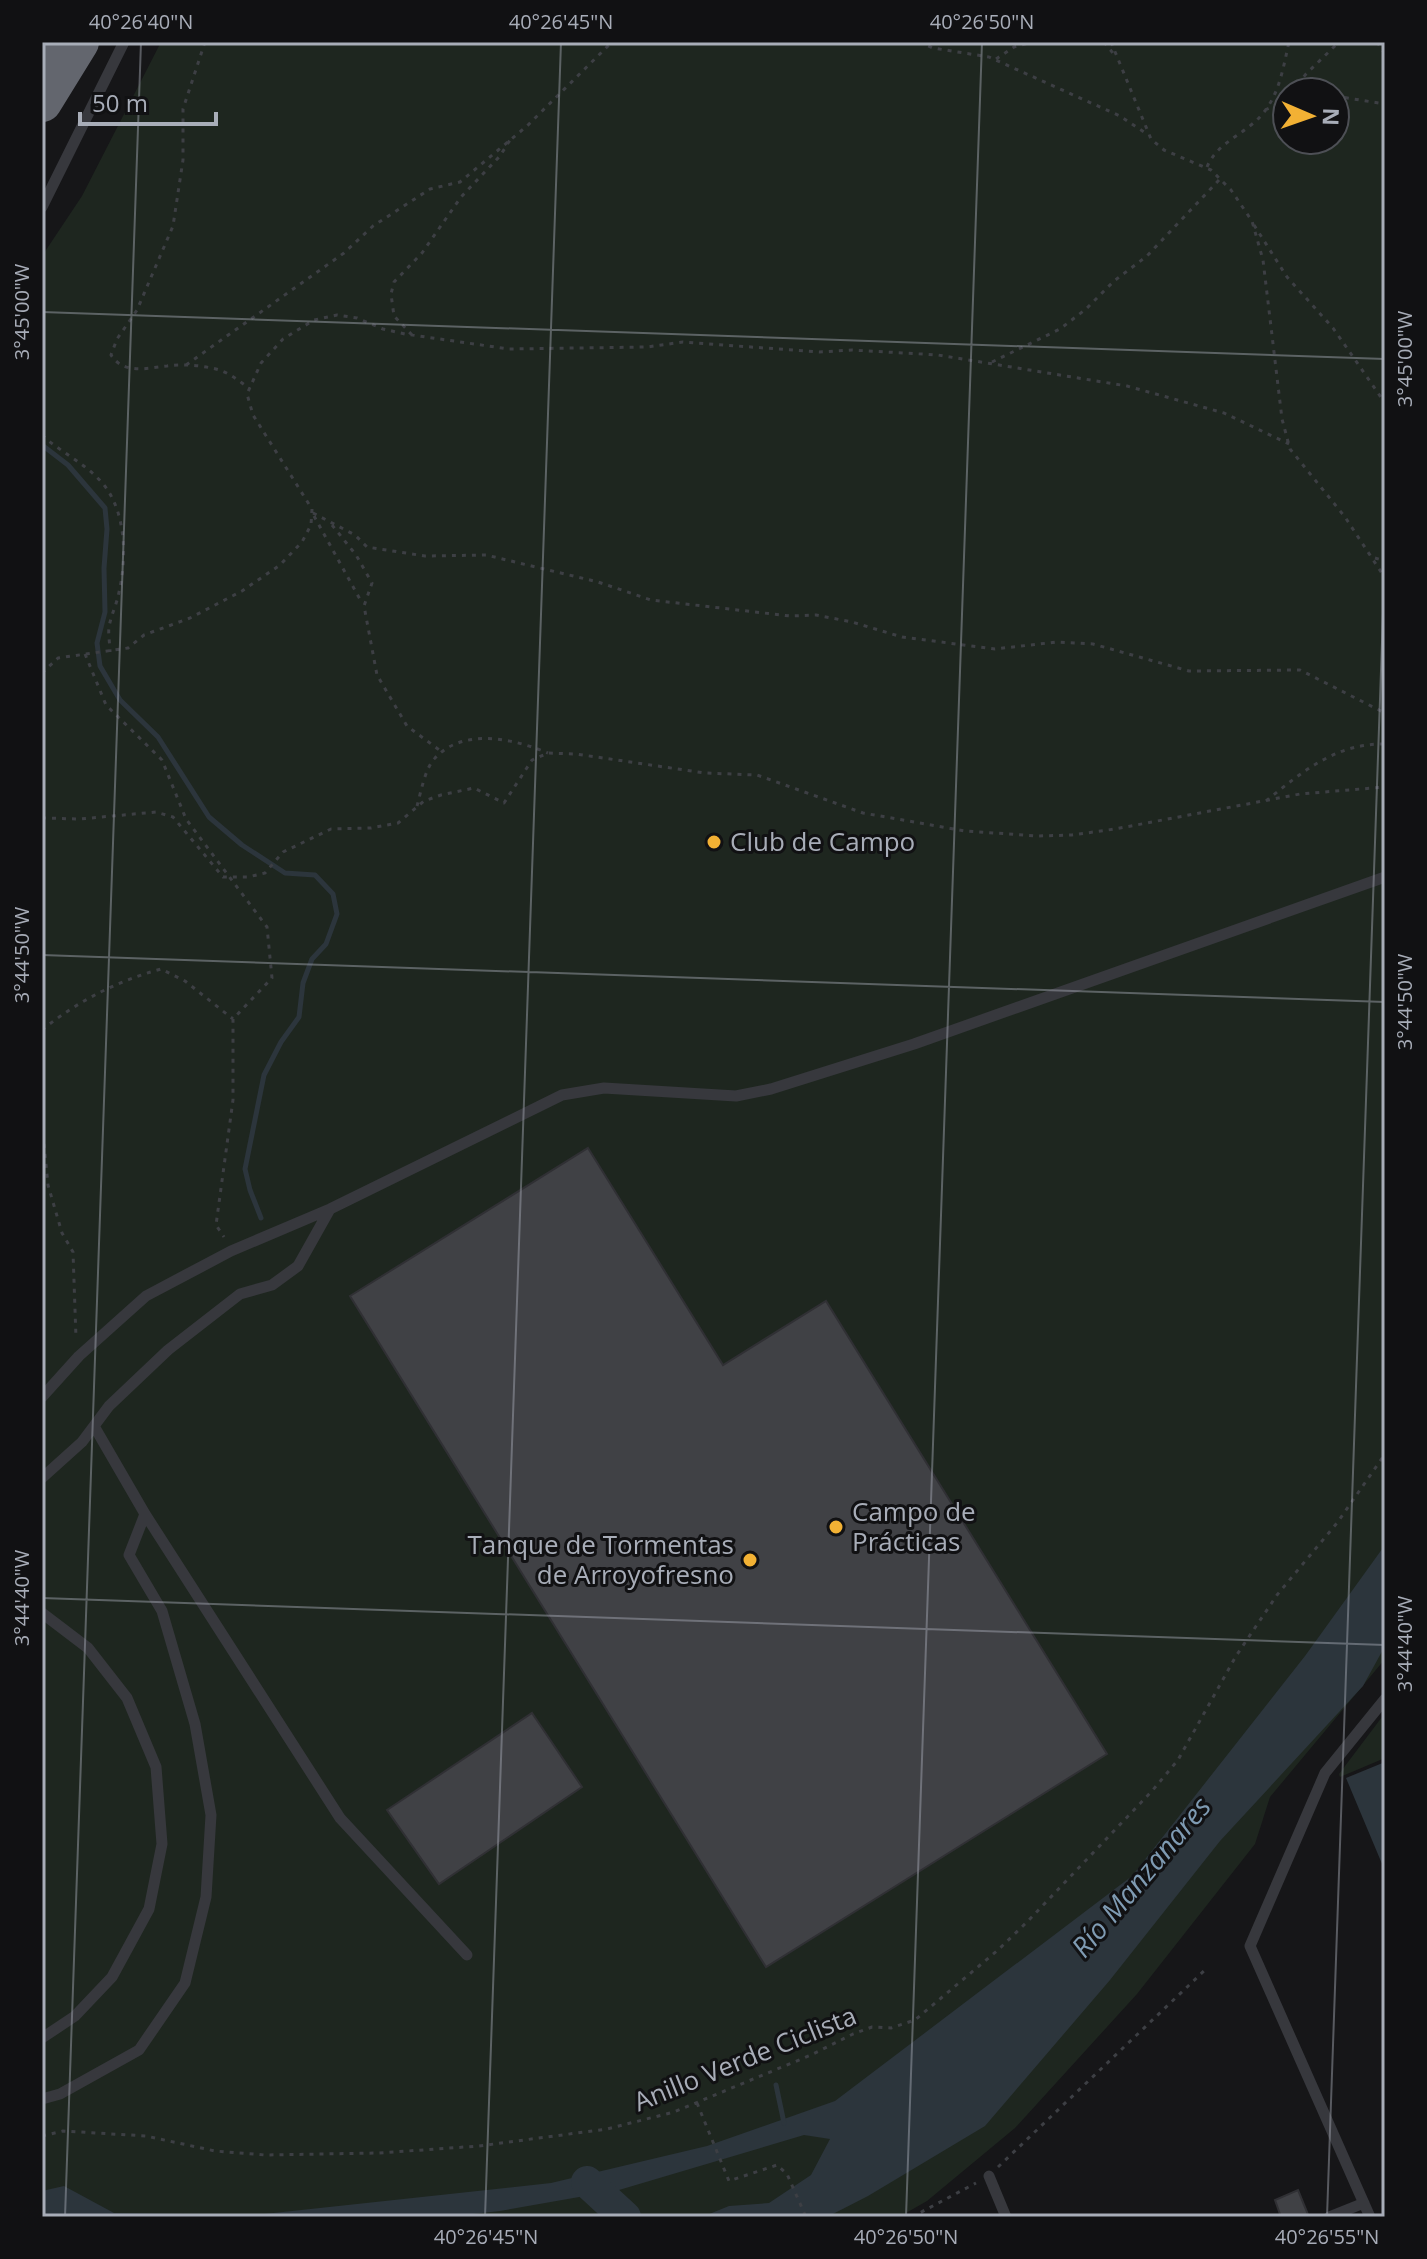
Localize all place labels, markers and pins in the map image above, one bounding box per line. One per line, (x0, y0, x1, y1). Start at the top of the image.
place label: Club de Campo (730, 823, 915, 859)
marker: Club de Campo (705, 833, 723, 851)
place label: Campo de Prácticas (852, 1493, 976, 1559)
marker: Campo de Prácticas (827, 1518, 845, 1536)
place label: Tanque de Tormentas de Arroyofresno (468, 1526, 734, 1592)
marker: Tanque de Tormentas de Arroyofresno (741, 1551, 759, 1569)

